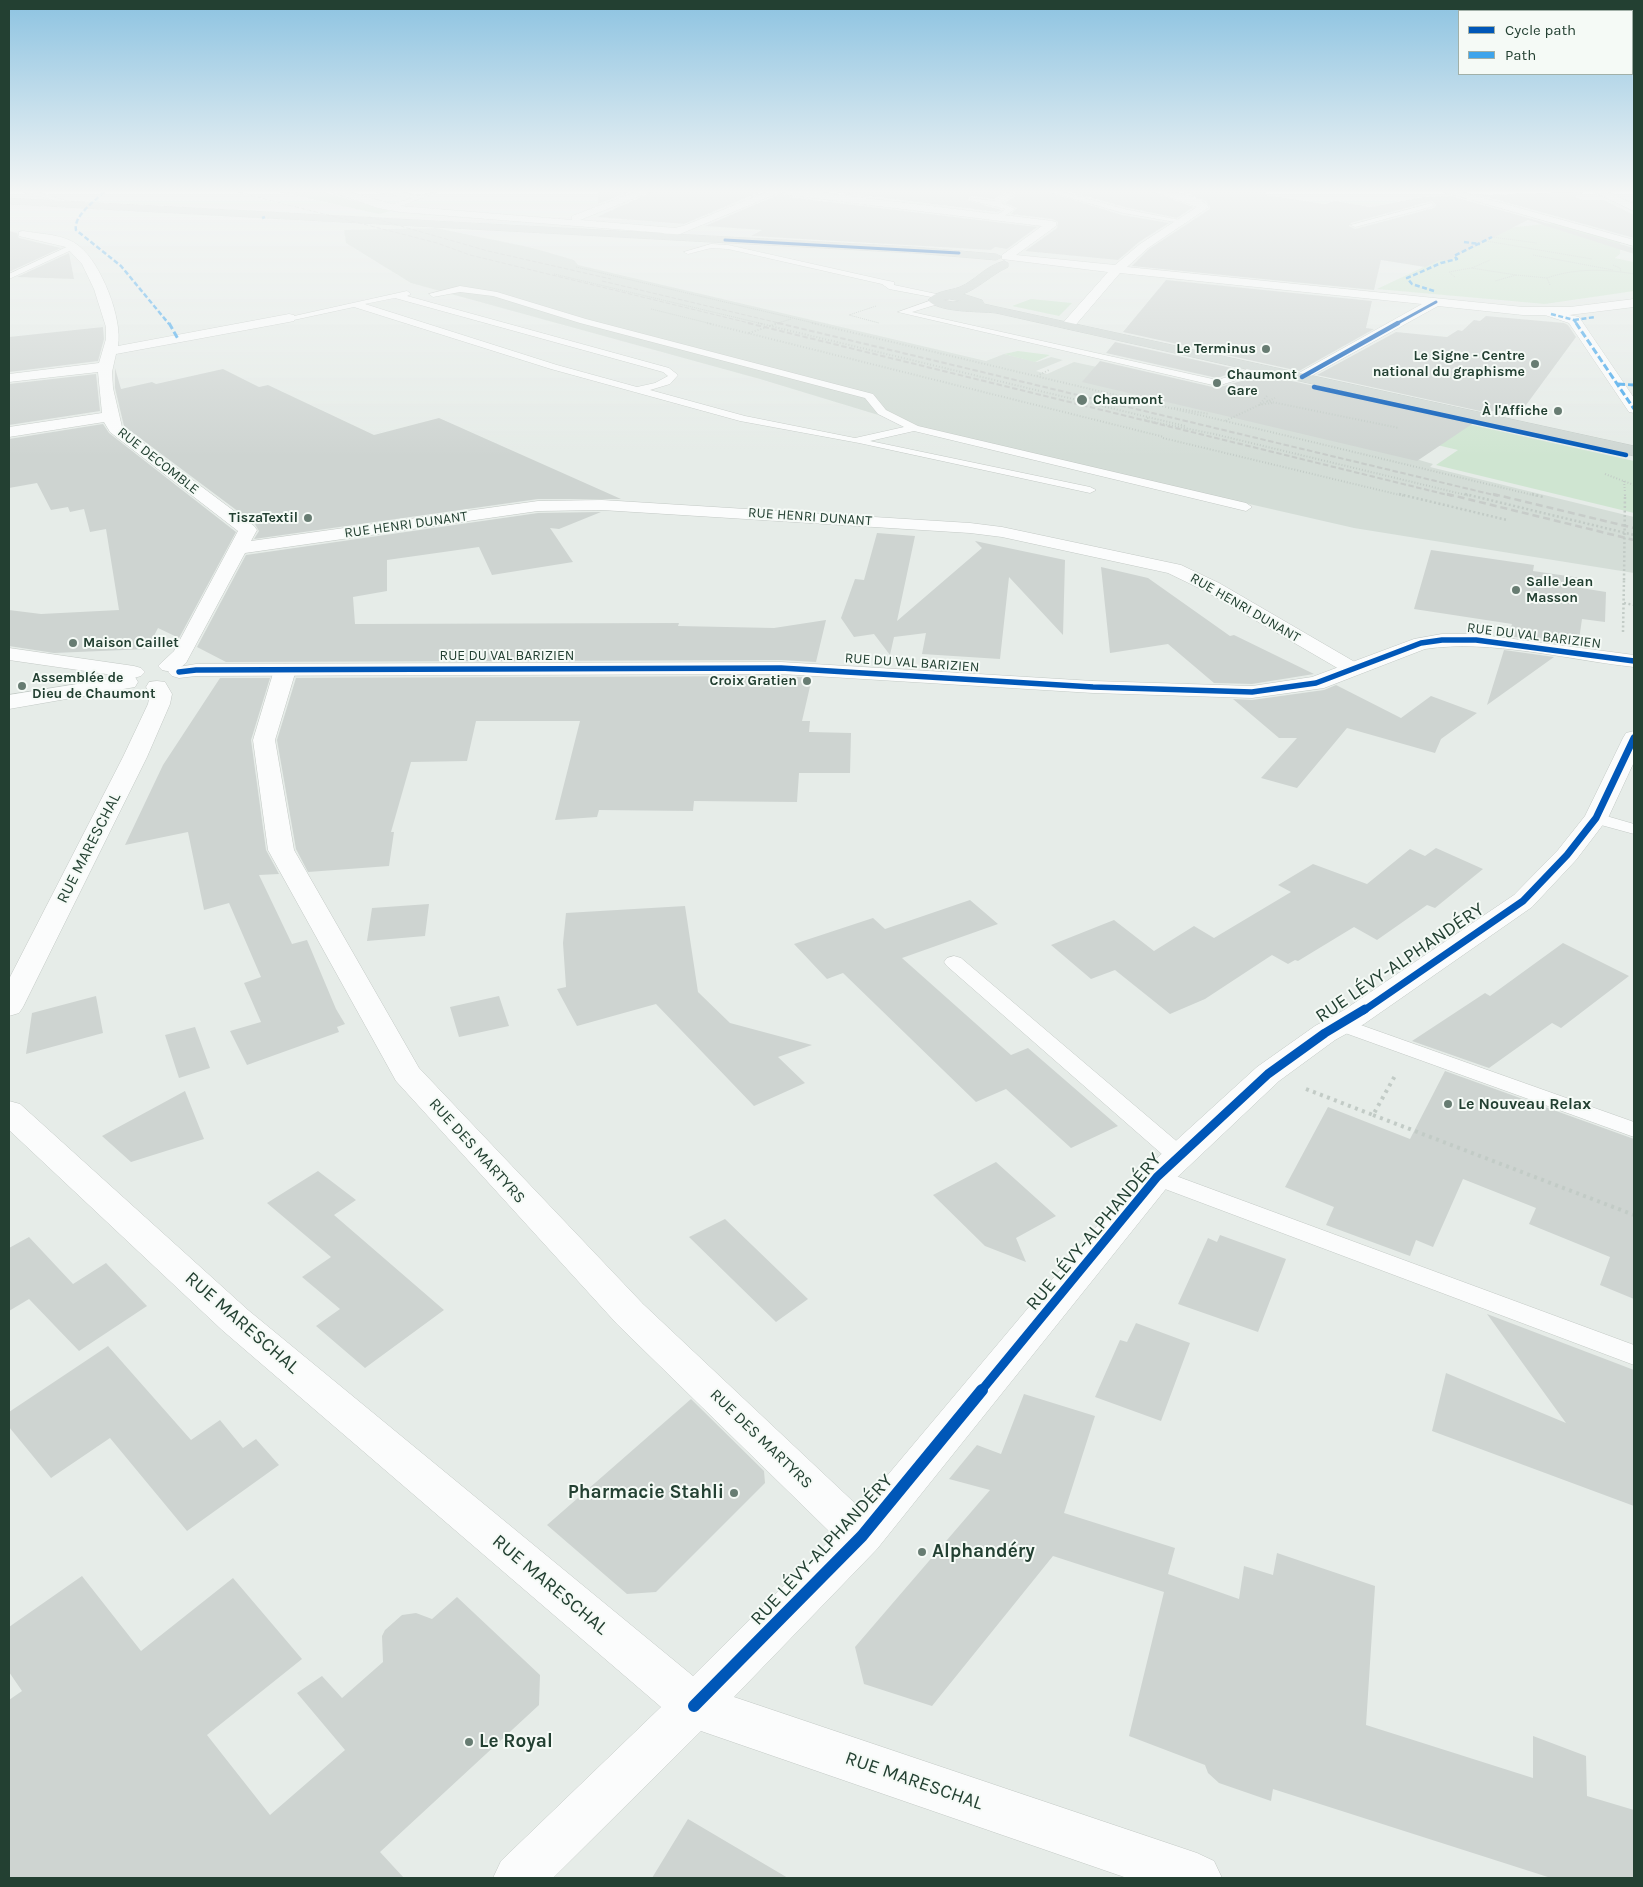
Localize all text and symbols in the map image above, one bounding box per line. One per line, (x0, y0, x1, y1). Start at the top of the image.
legend (1458, 10, 1633, 75)
text: Cycle path (1505, 21, 1576, 39)
text: Path (1505, 46, 1536, 64)
place label: Le Terminus (1176, 341, 1256, 357)
marker: Le Terminus (1260, 343, 1272, 355)
place label: Le Signe - Centre national du graphisme (1373, 348, 1525, 381)
marker: Le Signe - Centre national du graphisme (1529, 358, 1541, 370)
place label: Chaumont Gare (1227, 367, 1297, 400)
marker: Chaumont Gare (1211, 377, 1223, 389)
place label: Chaumont (1093, 392, 1163, 408)
marker: Chaumont (1075, 393, 1089, 407)
place label: À l'Affiche (1482, 403, 1548, 419)
marker: À l'Affiche (1552, 405, 1564, 417)
street label: RUE DECOMBLE (114, 424, 202, 498)
street label: RUE HENRI DUNANT (748, 504, 872, 530)
street label: RUE HENRI DUNANT (343, 508, 469, 542)
place label: TiszaTextil (229, 510, 298, 526)
marker: TiszaTextil (302, 512, 314, 524)
street label: RUE HENRI DUNANT (1187, 570, 1303, 646)
place label: Salle Jean Masson (1526, 574, 1593, 606)
marker: Salle Jean Masson (1510, 584, 1522, 596)
street label: RUE DU VAL BARIZIEN (1466, 619, 1602, 653)
place label: Maison Caillet (83, 635, 179, 651)
marker: Maison Caillet (67, 637, 79, 649)
street label: RUE DU VAL BARIZIEN (440, 648, 574, 664)
street label: RUE DU VAL BARIZIEN (844, 650, 980, 676)
place label: Assemblée de Dieu de Chaumont (32, 670, 156, 702)
place label: Croix Gratien (709, 673, 797, 689)
marker: Croix Gratien (801, 675, 813, 687)
marker: Assemblée de Dieu de Chaumont (16, 680, 28, 692)
street label: RUE MARESCHAL (53, 790, 125, 906)
street label: RUE LÉVY-ALPHANDÉRY (1311, 898, 1489, 1028)
street label: RUE DES MARTYRS (425, 1094, 529, 1208)
place label: Le Nouveau Relax (1458, 1094, 1591, 1114)
marker: Le Nouveau Relax (1442, 1098, 1454, 1110)
street label: RUE LÉVY-ALPHANDÉRY (1021, 1149, 1167, 1315)
street label: RUE MARESCHAL (180, 1267, 304, 1379)
street label: RUE DES MARTYRS (706, 1385, 816, 1493)
street label: RUE LÉVY-ALPHANDÉRY (746, 1470, 898, 1630)
place label: Pharmacie Stahli (568, 1482, 724, 1504)
marker: Pharmacie Stahli (728, 1487, 740, 1499)
street label: RUE MARESCHAL (487, 1530, 613, 1640)
place label: Alphandéry (932, 1541, 1035, 1563)
marker: Alphandéry (916, 1546, 928, 1558)
place label: Le Royal (479, 1731, 553, 1753)
marker: Le Royal (463, 1736, 475, 1748)
street label: RUE MARESCHAL (842, 1747, 986, 1815)

